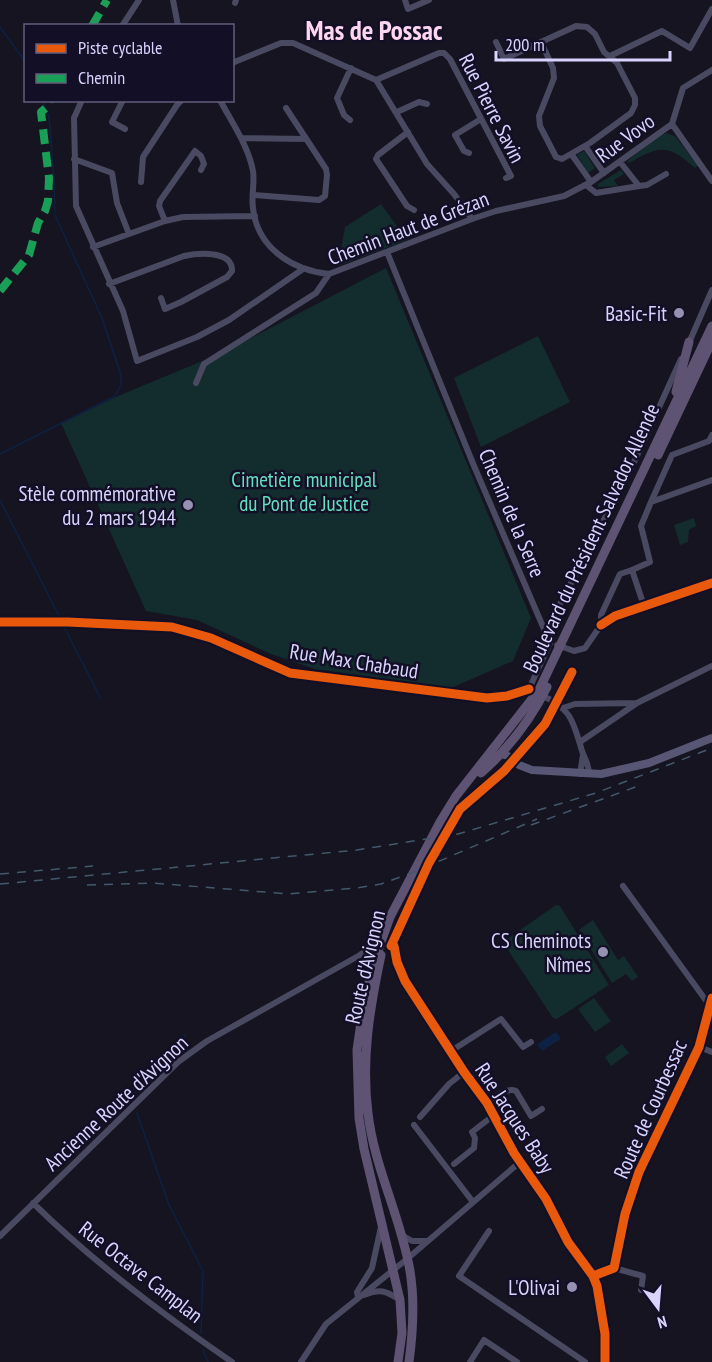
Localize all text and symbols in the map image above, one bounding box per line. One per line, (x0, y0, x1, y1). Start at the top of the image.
district label: Mas de Possac (306, 13, 443, 47)
legend (24, 24, 234, 102)
scale bar (496, 24, 670, 62)
text: 200 m (505, 33, 545, 56)
text: Piste cyclable (78, 36, 162, 59)
street label: Rue Pierre Savin (453, 49, 531, 167)
text: Chemin (78, 66, 125, 89)
street label: Rue Vovo (590, 108, 660, 168)
street label: Chemin Haut de Grézan (324, 185, 492, 271)
place label: Basic-Fit (605, 300, 667, 327)
marker: Basic-Fit (672, 306, 686, 320)
street label: Boulevard du Président Salvador Allende (517, 399, 665, 677)
street label: Chemin de la Serre (473, 445, 551, 581)
park label: Cimetière municipal du Pont de Justice (231, 466, 377, 517)
place label: Stèle commémorative du 2 mars 1944 (18, 480, 177, 531)
marker: Stèle commémorative du 2 mars 1944 (181, 498, 195, 512)
street label: Rue Max Chabaud (288, 638, 420, 684)
street label: Route d'Avignon (339, 908, 391, 1026)
place label: CS Cheminots Nîmes (491, 927, 591, 978)
marker: CS Cheminots Nîmes (596, 945, 610, 959)
street label: Ancienne Route d'Avignon (38, 1029, 194, 1177)
street label: Route de Courbessac (607, 1035, 693, 1183)
street label: Rue Jacques Baby (469, 1058, 561, 1178)
street label: Rue Octave Camplan (74, 1215, 208, 1329)
place label: L'Olivai (508, 1274, 560, 1301)
north arrow (628, 1278, 688, 1338)
marker: L'Olivai (565, 1280, 579, 1294)
text: N (655, 1312, 669, 1333)

